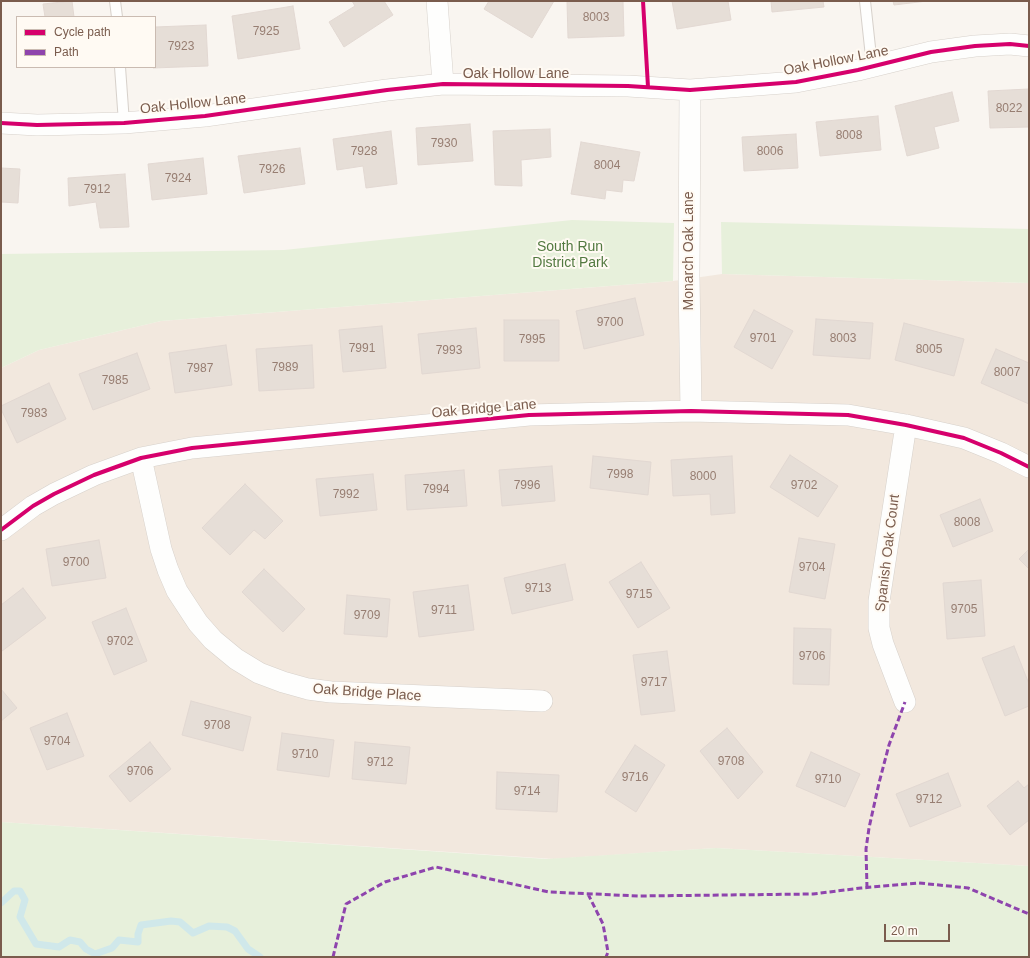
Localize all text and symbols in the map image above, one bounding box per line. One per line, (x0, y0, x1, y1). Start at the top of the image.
house number: 8003 (583, 11, 609, 25)
legend (16, 16, 156, 68)
text: Cycle path (54, 25, 111, 39)
house number: 7925 (253, 25, 279, 39)
house number: 7923 (168, 40, 194, 54)
street label: Oak Hollow Lane (782, 43, 890, 79)
text: Path (54, 45, 79, 59)
street label: Oak Hollow Lane (463, 66, 569, 82)
street label: Oak Hollow Lane (139, 90, 247, 118)
house number: 8022 (996, 102, 1022, 116)
house number: 8008 (836, 129, 862, 143)
house number: 7930 (431, 137, 457, 151)
house number: 7928 (351, 145, 377, 159)
house number: 8006 (757, 145, 783, 159)
house number: 8004 (594, 159, 620, 173)
house number: 7926 (259, 163, 285, 177)
house number: 7924 (165, 172, 191, 186)
house number: 7912 (84, 183, 110, 197)
street label: Monarch Oak Lane (681, 191, 697, 311)
park label: South Run District Park (532, 239, 608, 272)
house number: 9700 (597, 316, 623, 330)
house number: 9701 (750, 332, 776, 346)
house number: 8003 (830, 332, 856, 346)
house number: 7995 (519, 333, 545, 347)
house number: 7991 (349, 342, 375, 356)
house number: 8005 (916, 343, 942, 357)
house number: 7993 (436, 344, 462, 358)
house number: 7989 (272, 361, 298, 375)
house number: 7987 (187, 362, 213, 376)
house number: 8007 (994, 366, 1020, 380)
house number: 7985 (102, 374, 128, 388)
street label: Oak Bridge Lane (431, 396, 537, 422)
house number: 7983 (21, 407, 47, 421)
house number: 7998 (607, 468, 633, 482)
house number: 8000 (690, 470, 716, 484)
house number: 7996 (514, 479, 540, 493)
house number: 9702 (791, 479, 817, 493)
house number: 7994 (423, 483, 449, 497)
house number: 7992 (333, 488, 359, 502)
street label: Spanish Oak Court (872, 493, 904, 613)
house number: 8008 (954, 516, 980, 530)
house number: 9700 (63, 556, 89, 570)
house number: 9704 (799, 561, 825, 575)
house number: 9713 (525, 582, 551, 596)
house number: 9715 (626, 588, 652, 602)
house number: 9705 (951, 603, 977, 617)
house number: 9711 (431, 604, 457, 618)
house number: 9709 (354, 609, 380, 623)
house number: 9702 (107, 635, 133, 649)
house number: 9706 (799, 650, 825, 664)
house number: 9717 (641, 676, 667, 690)
street label: Oak Bridge Place (312, 681, 422, 705)
house number: 9708 (204, 719, 230, 733)
house number: 9704 (44, 735, 70, 749)
house number: 9710 (292, 748, 318, 762)
house number: 9708 (718, 755, 744, 769)
house number: 9712 (367, 756, 393, 770)
house number: 9706 (127, 765, 153, 779)
house number: 9716 (622, 771, 648, 785)
house number: 9710 (815, 773, 841, 787)
house number: 9714 (514, 785, 540, 799)
house number: 9712 (916, 793, 942, 807)
scale bar (886, 916, 952, 942)
text: 20 m (891, 924, 918, 938)

